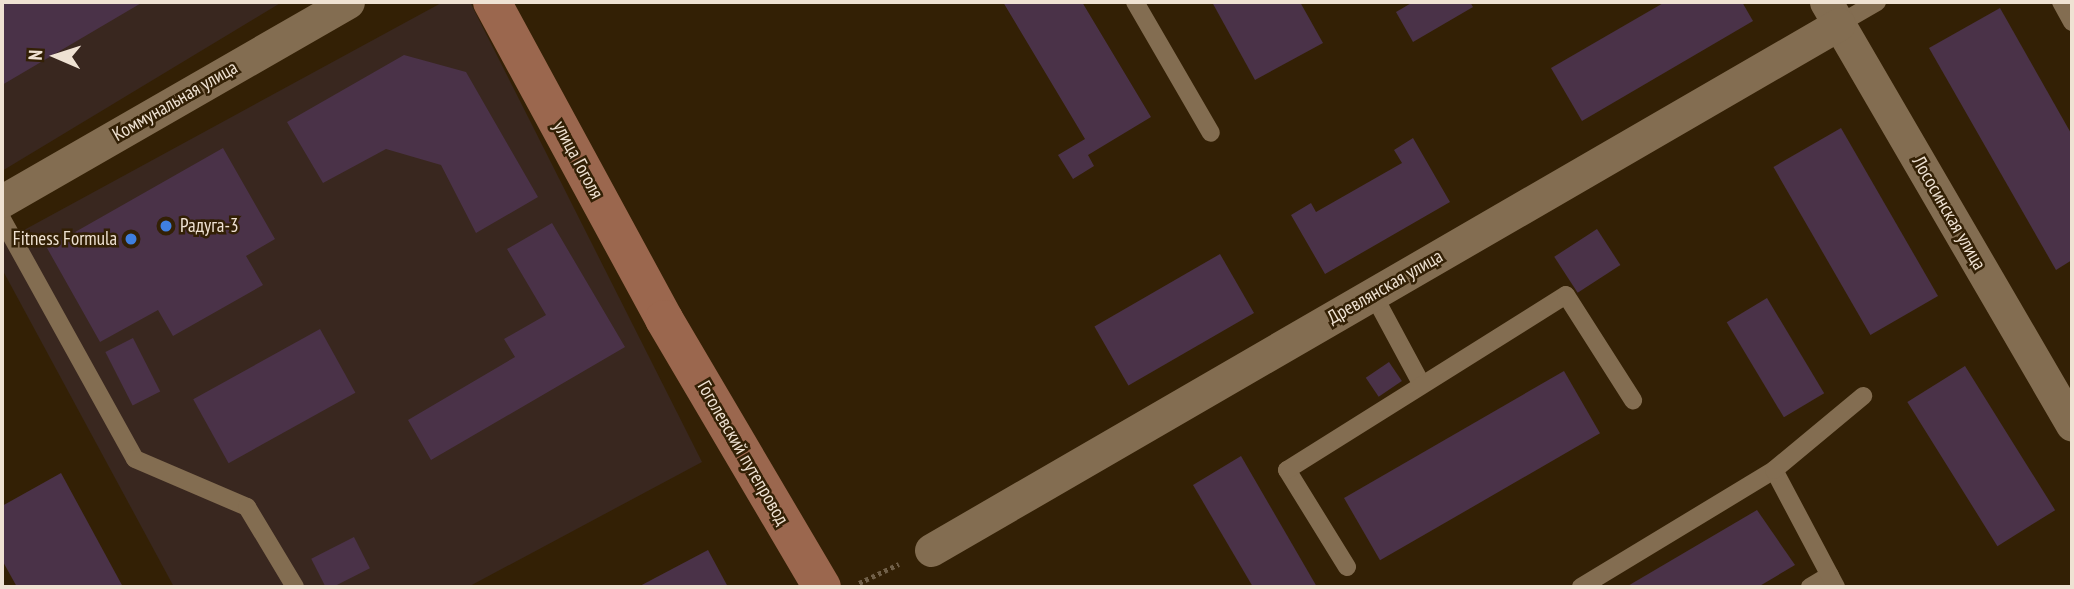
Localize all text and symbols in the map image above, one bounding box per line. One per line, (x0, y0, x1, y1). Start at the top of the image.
north arrow (21, 21, 91, 91)
text: N (23, 49, 47, 61)
street label: Коммунальная улица (108, 56, 242, 146)
street label: улица Гоголя (548, 117, 608, 203)
street label: Лососинская улица (1907, 152, 1991, 274)
place label: Радуга-3 (180, 215, 238, 237)
marker: Радуга-3 (158, 218, 174, 234)
place label: Fitness Formula (13, 228, 117, 250)
marker: Fitness Formula (123, 231, 139, 247)
street label: Древлянская улица (1323, 245, 1447, 329)
street label: Гоголевский путепровод (692, 377, 794, 529)

